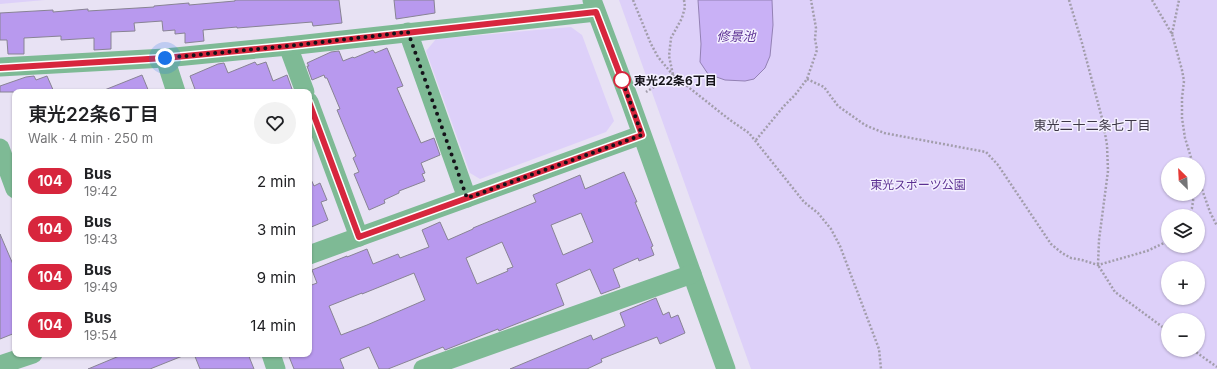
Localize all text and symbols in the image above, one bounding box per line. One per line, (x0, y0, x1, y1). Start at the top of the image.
water label: 修景池 (716, 28, 757, 44)
your location (155, 48, 175, 68)
marker: 東光22条6丁目 (613, 71, 631, 89)
place label: 東光22条6丁目 (634, 73, 717, 88)
button: heart (254, 102, 296, 144)
text: 東光22条6丁目 (28, 103, 159, 126)
district label: 東光二十二条七丁目 (1033, 117, 1151, 133)
text: Walk · 4 min · 250 m (28, 130, 153, 146)
north arrow (1161, 157, 1205, 201)
map controls (1161, 157, 1205, 357)
text: Bus (84, 164, 112, 183)
text: 104 (38, 172, 62, 189)
text: 2 min (257, 172, 296, 191)
park label: 東光スポーツ公園 (870, 177, 966, 192)
text: 19:42 (84, 183, 117, 199)
button: layers (1161, 209, 1205, 253)
text: Bus (84, 212, 112, 231)
text: 104 (38, 220, 62, 237)
text: 3 min (257, 220, 296, 239)
text: 19:43 (84, 231, 118, 247)
text: Bus (84, 260, 112, 279)
button: + (1161, 261, 1205, 305)
text: 104 (38, 268, 62, 285)
text: 9 min (257, 268, 296, 287)
text: 19:49 (84, 279, 118, 295)
text: Bus (84, 308, 112, 327)
button: − (1161, 313, 1205, 357)
text: 104 (38, 316, 62, 333)
text: 14 min (250, 316, 296, 335)
text: 19:54 (84, 327, 117, 343)

